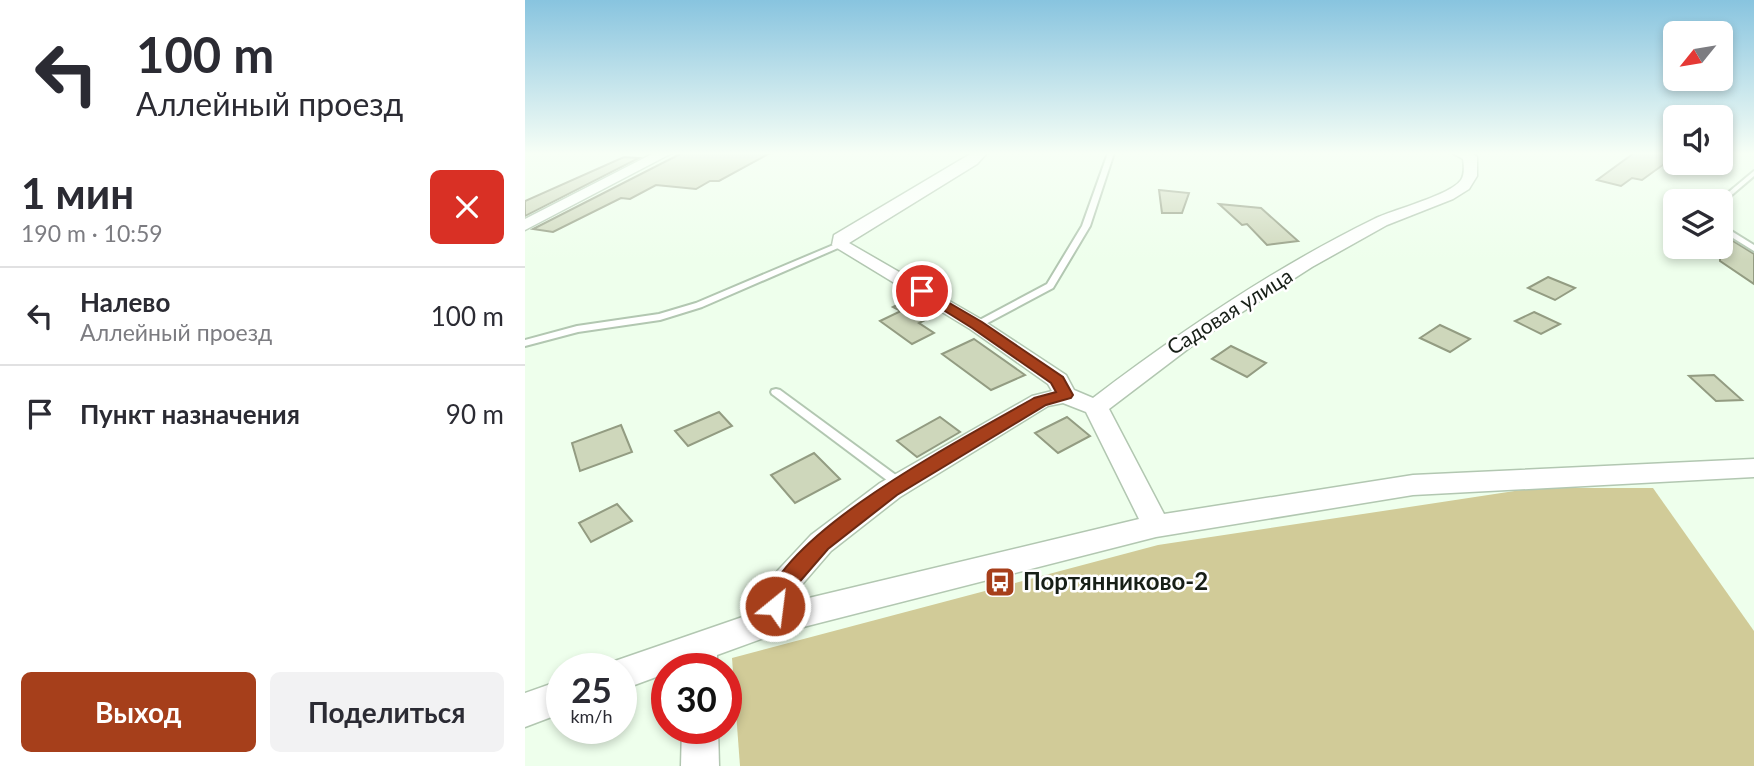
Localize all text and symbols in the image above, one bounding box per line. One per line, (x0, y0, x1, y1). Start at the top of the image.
north arrow (1663, 21, 1733, 91)
map controls (1663, 21, 1733, 259)
text: 100 m (136, 25, 274, 83)
icon: left (21, 28, 112, 119)
text: Аллейный проезд (136, 84, 403, 123)
button: sound (1663, 105, 1733, 175)
text: 1 мин (21, 168, 134, 218)
button: close (430, 170, 504, 244)
button: layers (1663, 189, 1733, 259)
text: 190 m · 10:59 (21, 219, 163, 247)
pin (892, 261, 952, 321)
street label: Садовая улица (1162, 262, 1297, 359)
icon: arrive (903, 272, 941, 310)
text: Налево (80, 286, 170, 318)
icon: left (21, 297, 59, 335)
text: 100 m (431, 300, 504, 332)
text: Аллейный проезд (80, 318, 272, 346)
icon: arrive (21, 395, 59, 433)
text: Пункт назначения (80, 398, 300, 430)
text: 90 m (446, 398, 504, 430)
bus stop icon: Портянниково-2 (983, 565, 1017, 599)
place label: Портянниково-2 (1023, 566, 1208, 595)
position arrow (738, 569, 812, 643)
speed limit sign: 30 (651, 653, 742, 744)
text: 25 (571, 668, 612, 710)
button: Выход (21, 672, 256, 752)
button: Поделиться (270, 672, 504, 752)
text: km/h (570, 705, 613, 727)

